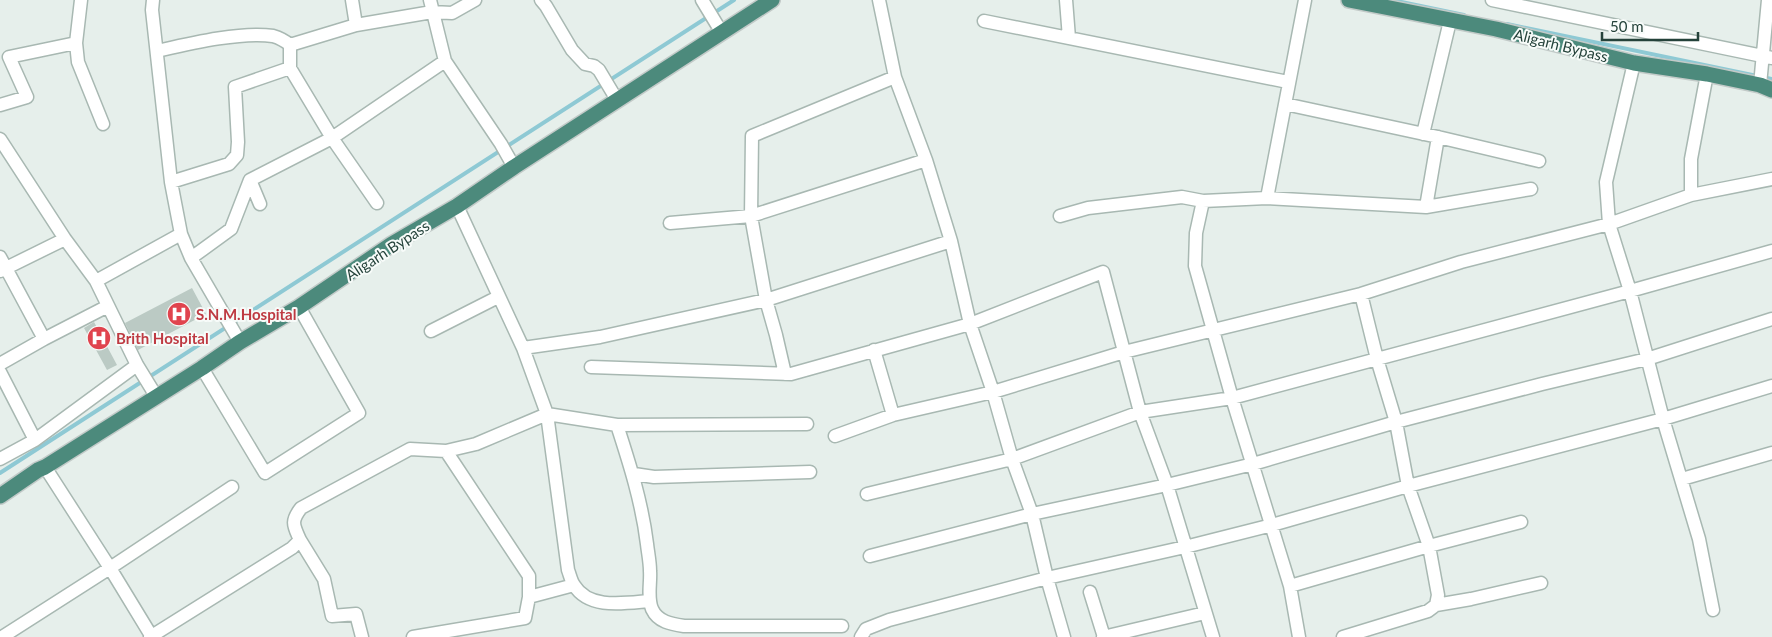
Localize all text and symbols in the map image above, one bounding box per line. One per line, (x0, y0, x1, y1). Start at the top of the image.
scale bar (1602, 10, 1698, 42)
text: 50 m (1610, 17, 1644, 35)
street label: Aligarh Bypass (1512, 25, 1610, 65)
street label: Aligarh Bypass (342, 216, 432, 284)
hospital icon: S.N.M.Hospital (166, 301, 192, 327)
place label: S.N.M.Hospital (196, 305, 296, 323)
hospital icon: Brith Hospital (86, 325, 112, 351)
place label: Brith Hospital (116, 329, 209, 347)

